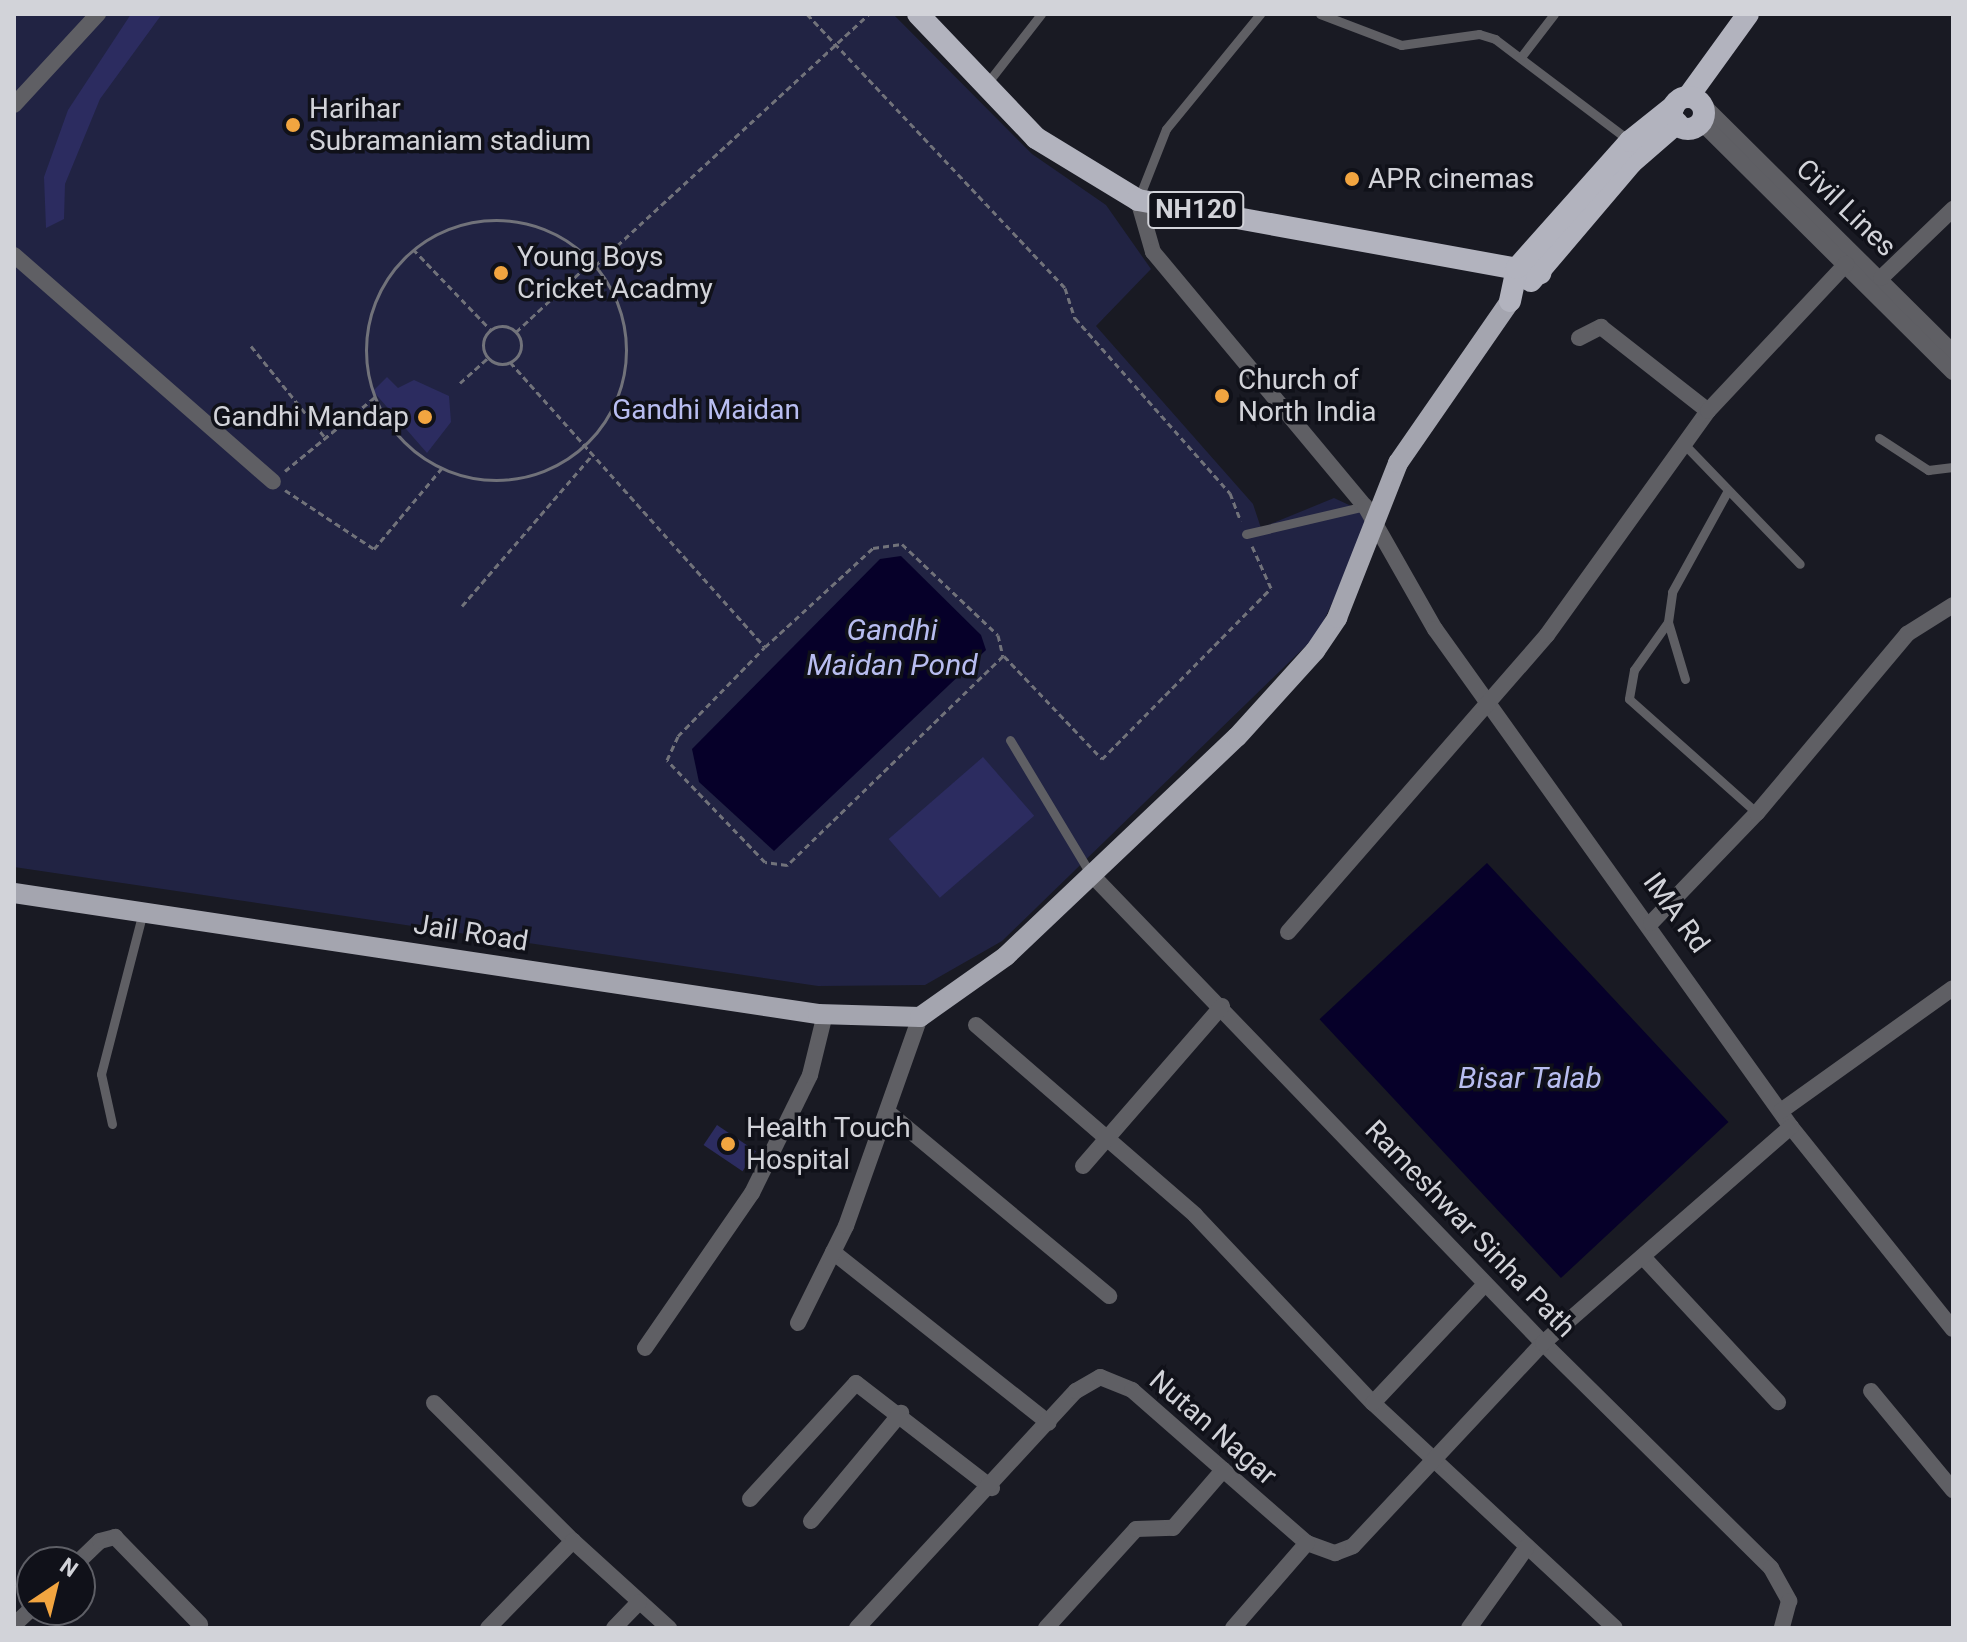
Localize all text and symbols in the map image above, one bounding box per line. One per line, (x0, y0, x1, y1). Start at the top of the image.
place label: Harihar Subramaniam stadium (309, 92, 591, 158)
marker: Harihar Subramaniam stadium (284, 116, 302, 134)
street label: Civil Lines (1789, 152, 1903, 264)
place label: APR cinemas (1368, 162, 1534, 196)
marker: APR cinemas (1343, 170, 1361, 188)
road number: NH120 (1146, 188, 1246, 232)
place label: Young Boys Cricket Acadmy (517, 240, 713, 306)
marker: Young Boys Cricket Acadmy (492, 264, 510, 282)
place label: Church of North India (1238, 363, 1377, 429)
marker: Church of North India (1213, 387, 1231, 405)
park label: Gandhi Maidan (612, 393, 800, 427)
place label: Gandhi Mandap (212, 400, 409, 434)
marker: Gandhi Mandap (416, 408, 434, 426)
water label: Gandhi Maidan Pond (806, 612, 978, 682)
street label: IMA Rd (1636, 866, 1716, 960)
street label: Jail Road (411, 907, 531, 959)
water label: Bisar Talab (1458, 1060, 1602, 1096)
place label: Health Touch Hospital (746, 1111, 911, 1177)
street label: Rameshwar Sinha Path (1358, 1114, 1582, 1344)
marker: Health Touch Hospital (717, 1133, 739, 1155)
street label: Nutan Nagar (1142, 1364, 1284, 1492)
north arrow (16, 1546, 96, 1626)
text: N (55, 1553, 82, 1582)

